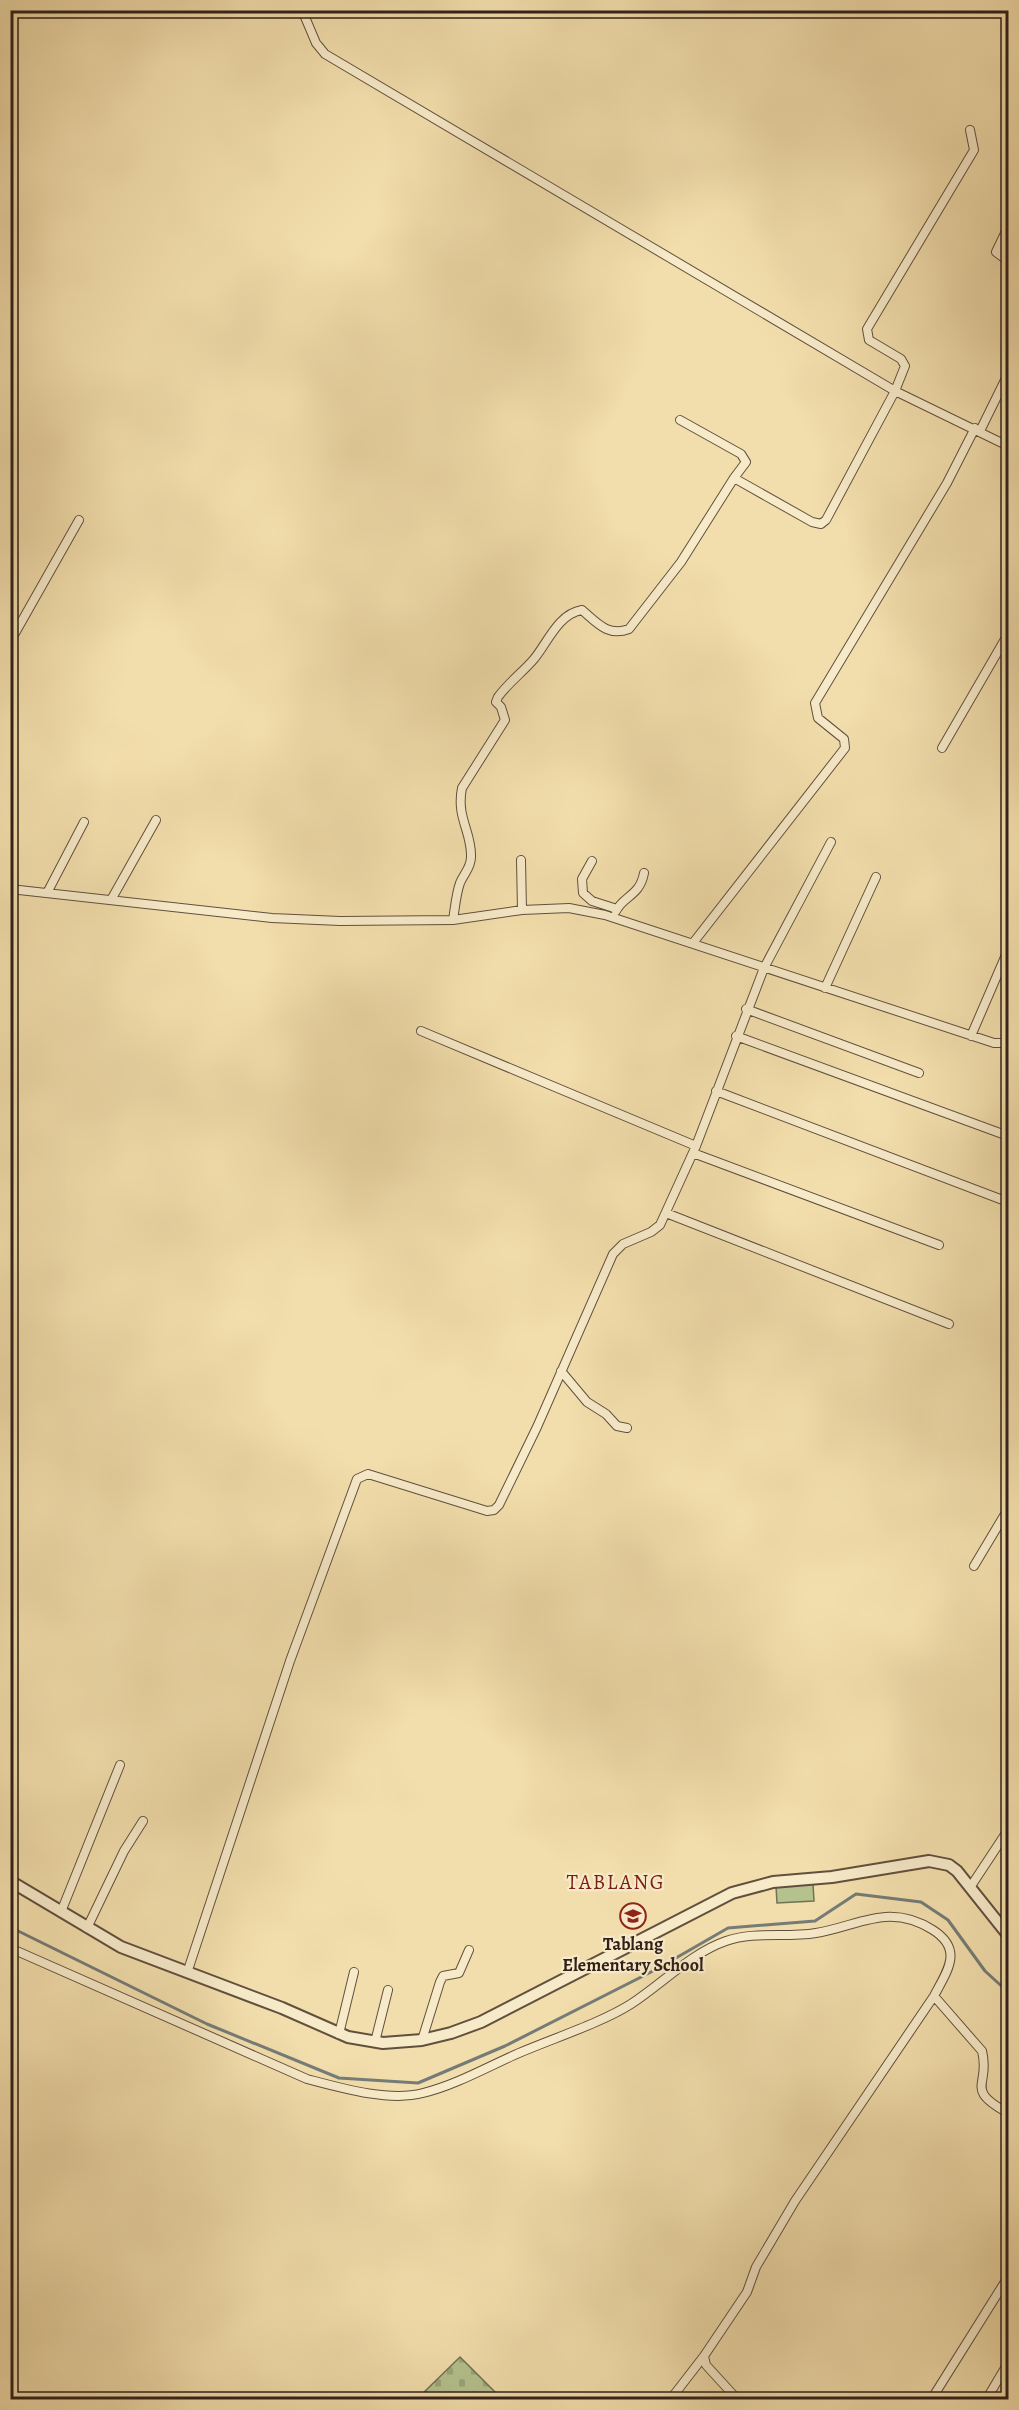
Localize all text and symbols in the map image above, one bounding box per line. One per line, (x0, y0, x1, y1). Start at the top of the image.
district label: TABLANG (567, 1868, 665, 1896)
school or university icon: Tablang Elementary School (618, 1901, 648, 1931)
place label: Tablang Elementary School (562, 1932, 704, 1977)

